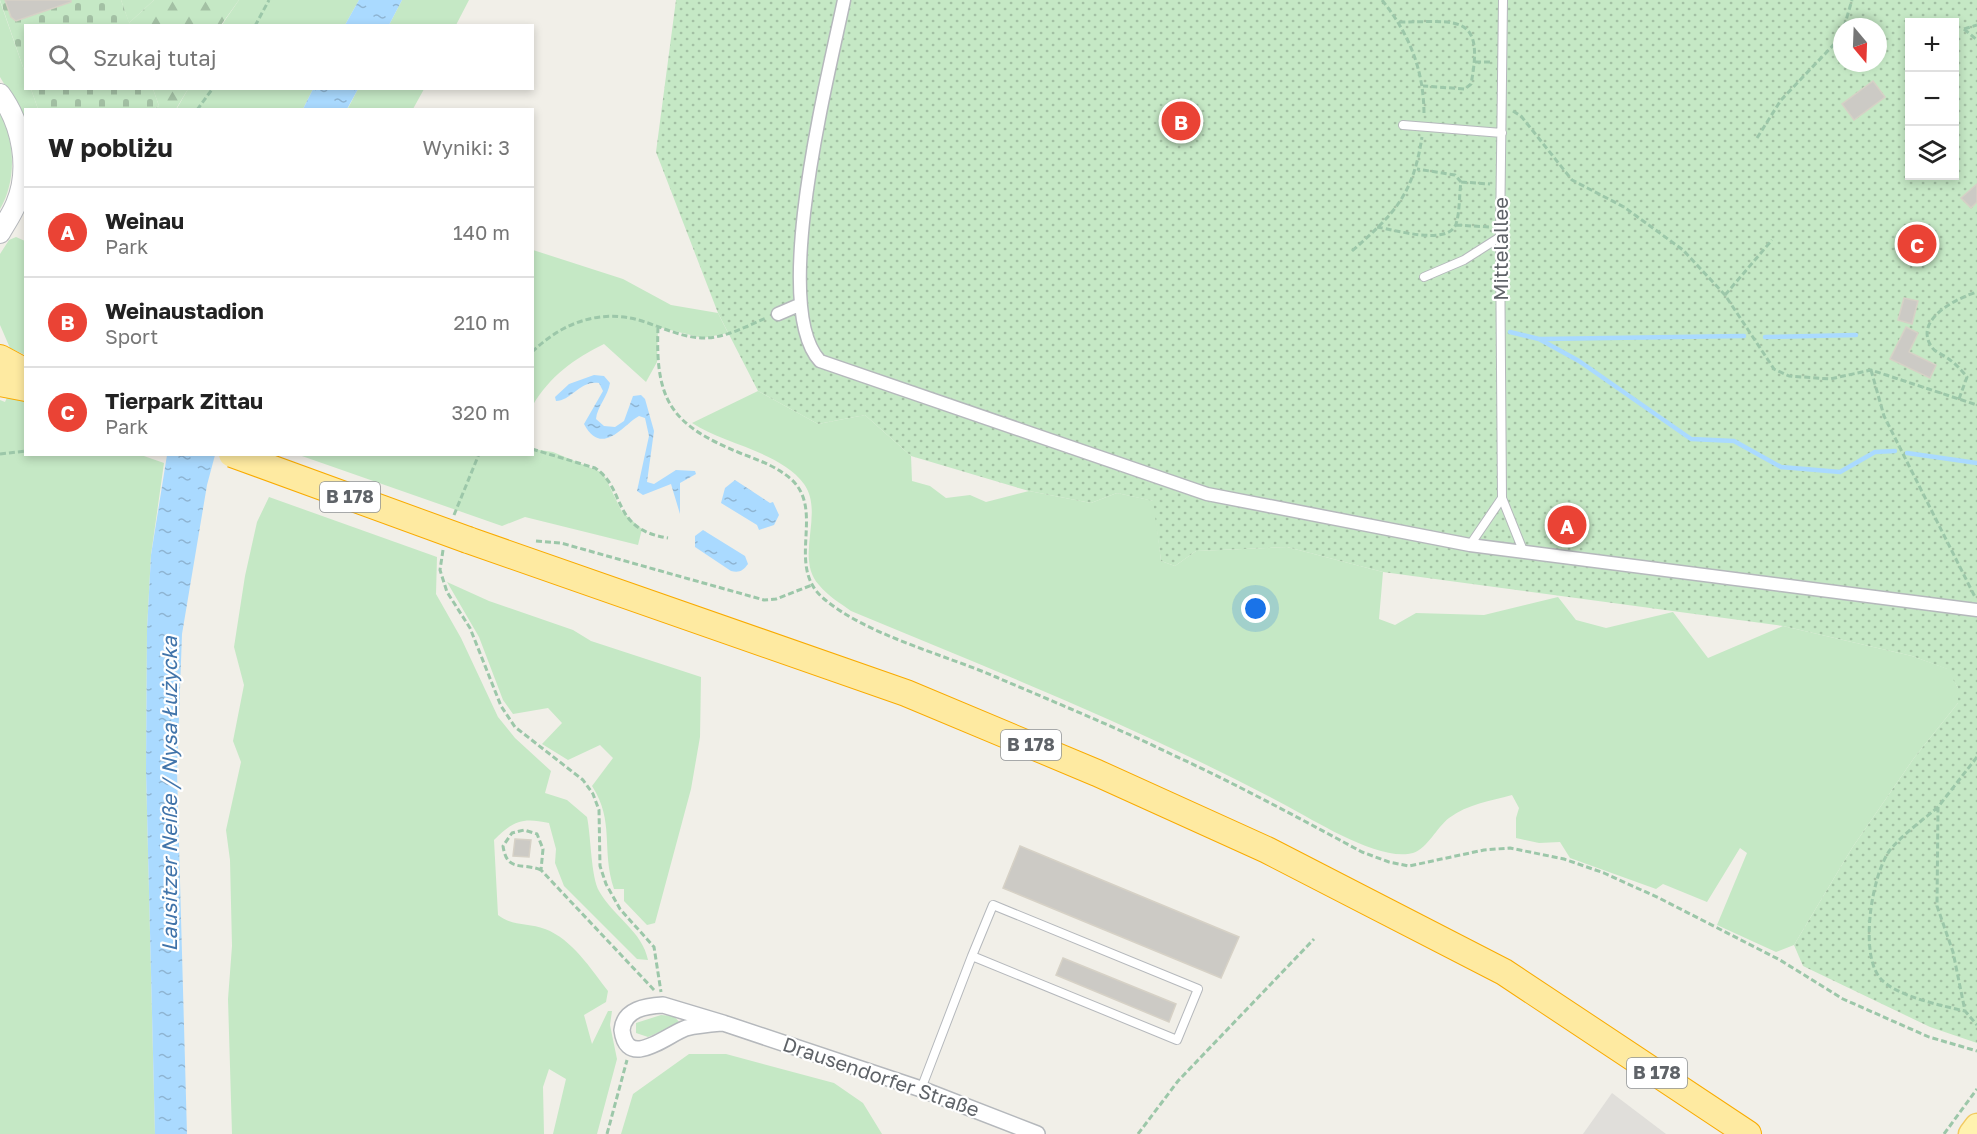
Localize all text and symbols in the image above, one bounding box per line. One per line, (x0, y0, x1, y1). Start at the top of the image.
north arrow (1833, 18, 1887, 72)
map controls (1905, 18, 1959, 180)
button: + (1905, 18, 1959, 72)
search box (24, 24, 534, 90)
icon: search (45, 41, 78, 74)
text: Szukaj tutaj (93, 44, 217, 71)
button: − (1905, 72, 1959, 126)
pin: B (1162, 98, 1200, 144)
button: layers (1905, 126, 1959, 180)
text: W pobliżu (48, 132, 173, 163)
text: Wyniki: 3 (423, 135, 510, 159)
street label: Mittelallee (1488, 197, 1512, 301)
text: Weinau (105, 207, 184, 234)
text: A (60, 220, 75, 244)
text: 140 m (453, 220, 510, 244)
pin: C (1898, 222, 1936, 266)
text: Park (105, 234, 148, 258)
text: Weinaustadion (105, 297, 264, 324)
text: B (60, 310, 75, 334)
text: 210 m (454, 310, 510, 334)
text: Sport (105, 324, 158, 348)
text: Tierpark Zittau (105, 387, 263, 414)
text: C (60, 400, 75, 424)
text: 320 m (452, 400, 510, 424)
text: Park (105, 414, 148, 438)
road number: B 178 (320, 482, 380, 512)
pin: A (1548, 502, 1586, 548)
your location (1241, 594, 1270, 623)
water label: Lausitzer Neiße / Nysa Łużycka (156, 635, 182, 952)
road number: B 178 (1001, 730, 1061, 760)
street label: Drausendorfer Straße (780, 1031, 983, 1121)
road number: B 178 (1627, 1058, 1687, 1088)

